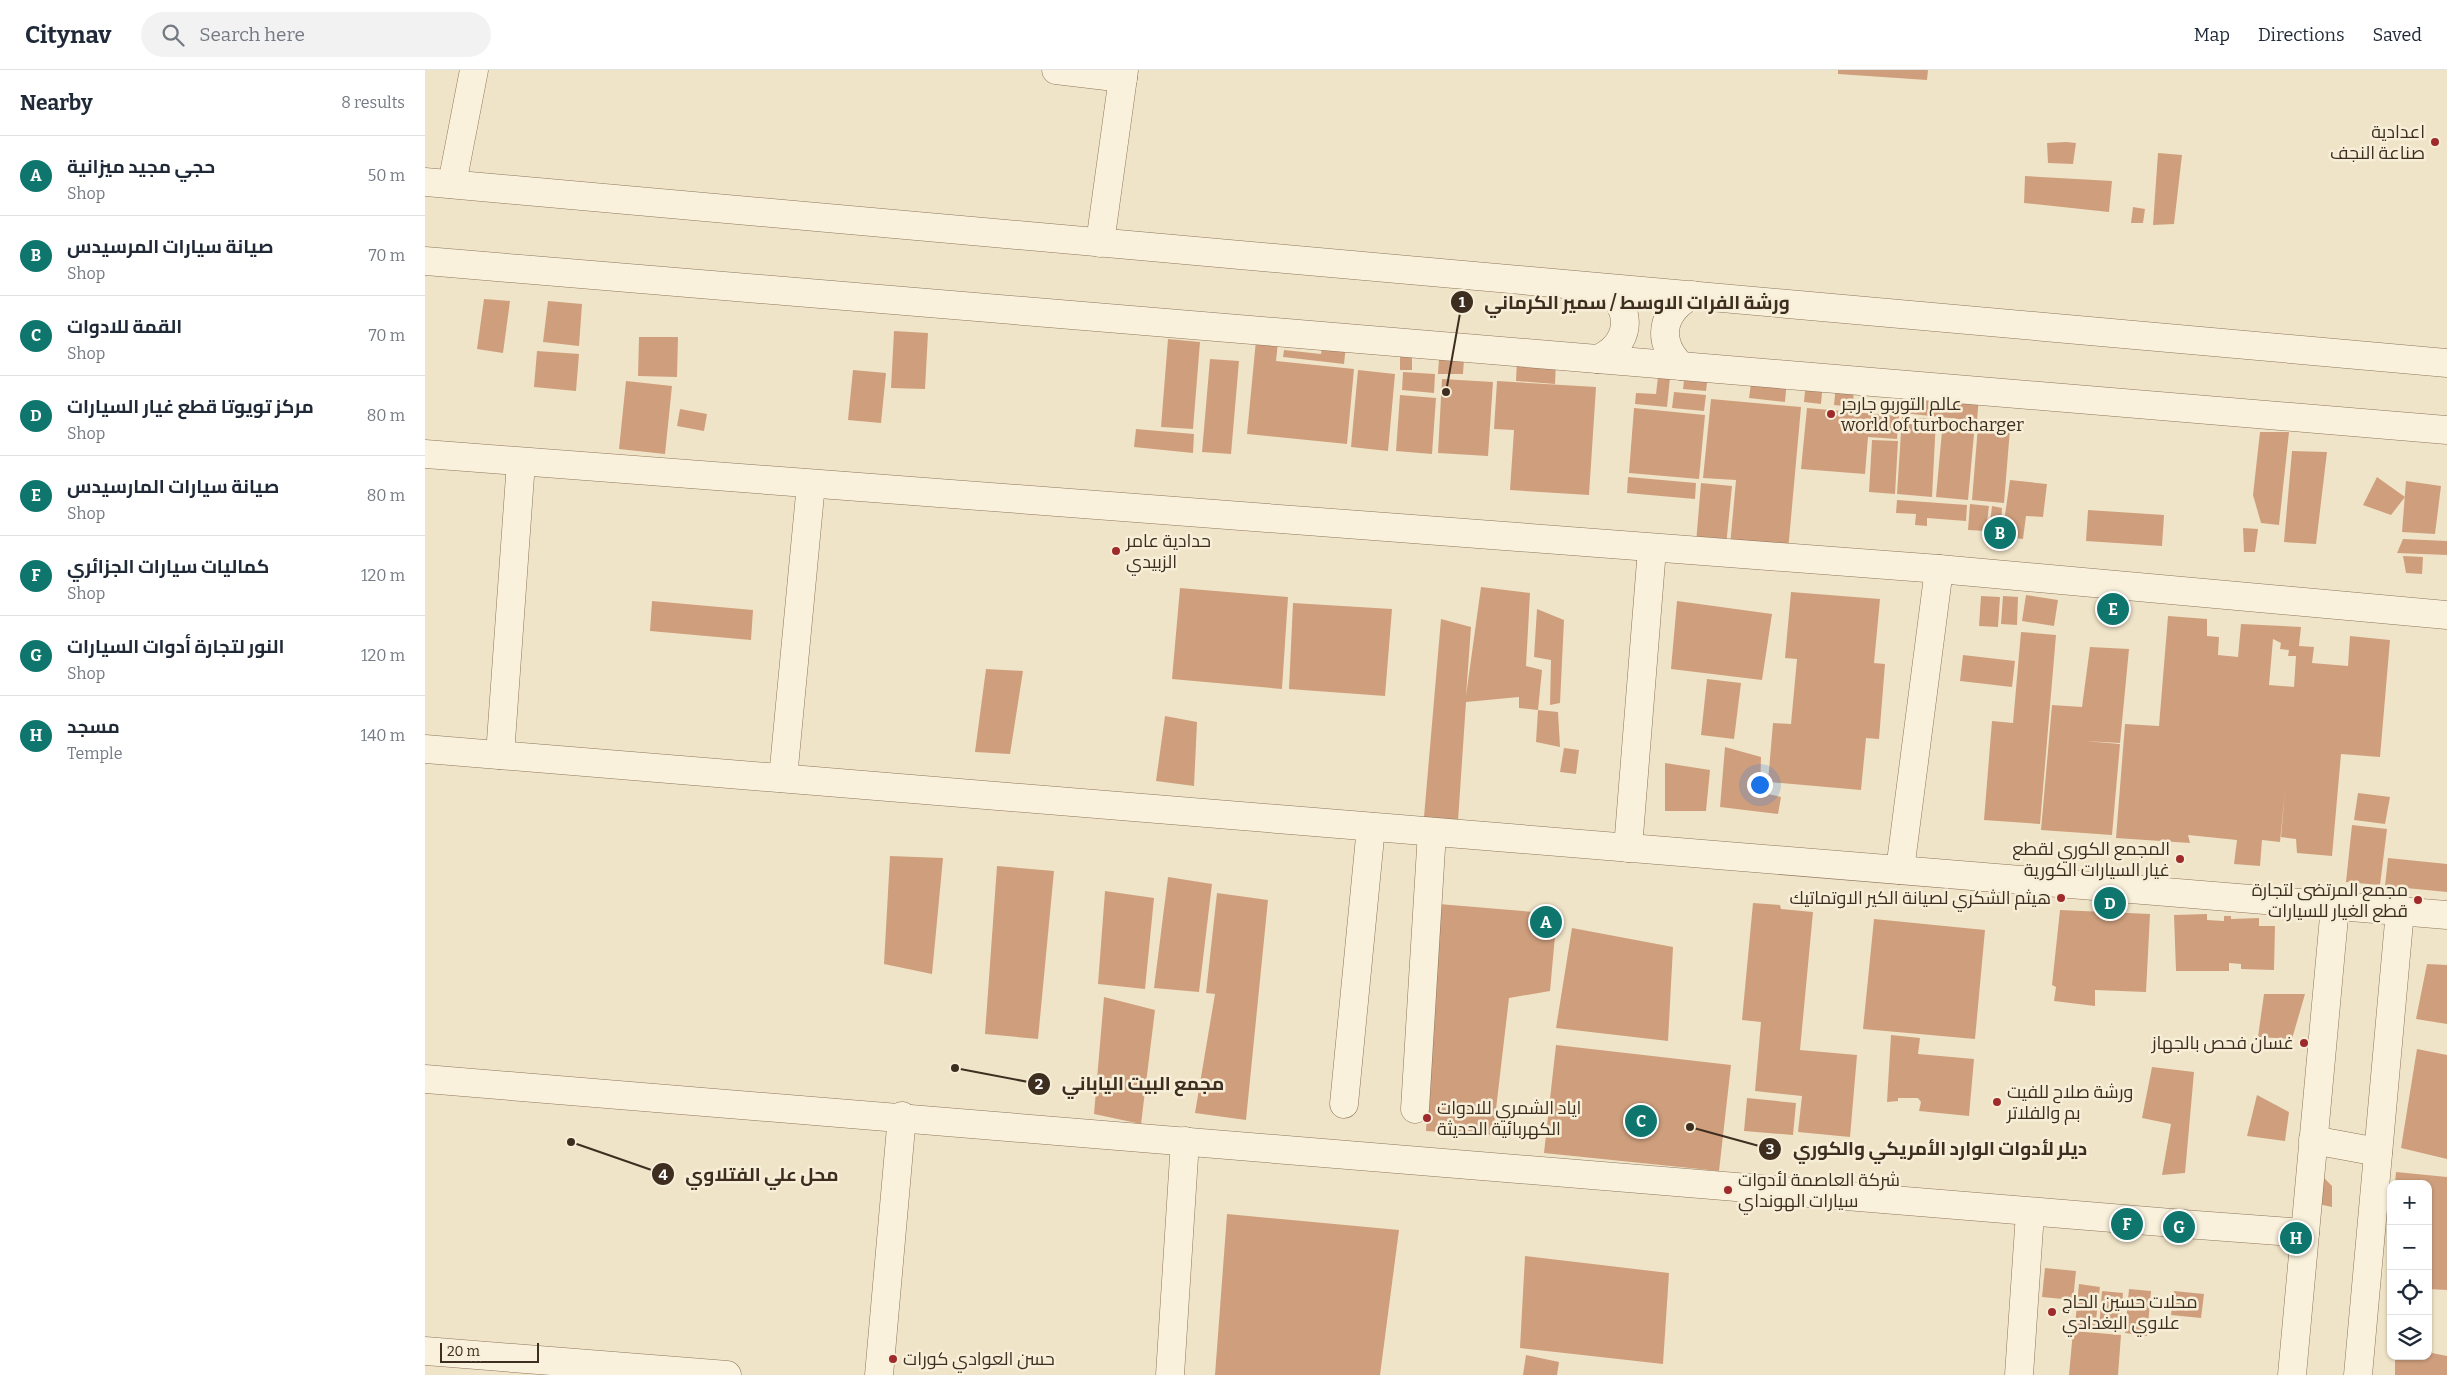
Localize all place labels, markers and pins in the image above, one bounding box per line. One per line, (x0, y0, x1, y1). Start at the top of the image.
place label: اعدادية صناعة النجف (2330, 121, 2425, 164)
marker: اعدادية صناعة النجف (2429, 136, 2441, 148)
callout: ورشة الفرات الاوسط / سمير الكرماني (1449, 285, 1800, 319)
place label: عالم التوربو جارجر world of turbocharger (1840, 393, 2024, 436)
marker: عالم التوربو جارجر world of turbocharger (1825, 408, 1837, 420)
pin: B (1984, 514, 2016, 552)
place label: حدادية عامر الزبيدي (1125, 530, 1211, 576)
marker: حدادية عامر الزبيدي (1110, 545, 1122, 557)
pin: E (2097, 590, 2129, 628)
place label: المجمع الكوري لقطع غيار السيارات الكورية (2012, 838, 2170, 881)
marker: المجمع الكوري لقطع غيار السيارات الكورية (2174, 853, 2186, 865)
place label: مجمع المرتضى لتجارة قطع الغيار للسيارات (2252, 879, 2408, 923)
pin: D (2094, 884, 2126, 922)
place label: هيثم الشكري لصيانة الكير الاوتماتيك (1789, 887, 2051, 912)
marker: هيثم الشكري لصيانة الكير الاوتماتيك (2055, 892, 2067, 904)
marker: مجمع المرتضى لتجارة قطع الغيار للسيارات (2412, 894, 2424, 906)
pin: A (1530, 903, 1562, 941)
place label: غسان فحص بالجهاز (2151, 1032, 2294, 1054)
marker: غسان فحص بالجهاز (2298, 1037, 2310, 1049)
callout: مجمع البيت الياباني (1027, 1067, 1234, 1101)
place label: ورشة صلاح للفيت بم والفلاتر (2006, 1081, 2133, 1125)
marker: ورشة صلاح للفيت بم والفلاتر (1991, 1096, 2003, 1108)
place label: اياد الشمري للادوات الكهربائية الحديثة (1437, 1097, 1581, 1140)
pin: C (1625, 1102, 1657, 1140)
marker: اياد الشمري للادوات الكهربائية الحديثة (1421, 1112, 1433, 1124)
callout: ديلر لأدوات الوارد الأمريكي والكوري (1758, 1132, 2097, 1166)
callout: محل علي الفتلاوي (650, 1157, 849, 1191)
place label: شركة العاصمة لأدوات سيارات الهونداي (1738, 1169, 1900, 1215)
marker: شركة العاصمة لأدوات سيارات الهونداي (1722, 1184, 1734, 1196)
pin: F (2111, 1205, 2143, 1243)
pin: G (2163, 1208, 2195, 1246)
pin: H (2280, 1219, 2312, 1257)
place label: محلات حسين الحاج علاوي البغدادي (2062, 1291, 2198, 1337)
marker: محلات حسين الحاج علاوي البغدادي (2046, 1306, 2058, 1318)
place label: حسن العوادي كورات (903, 1348, 1055, 1373)
marker: حسن العوادي كورات (887, 1353, 899, 1365)

